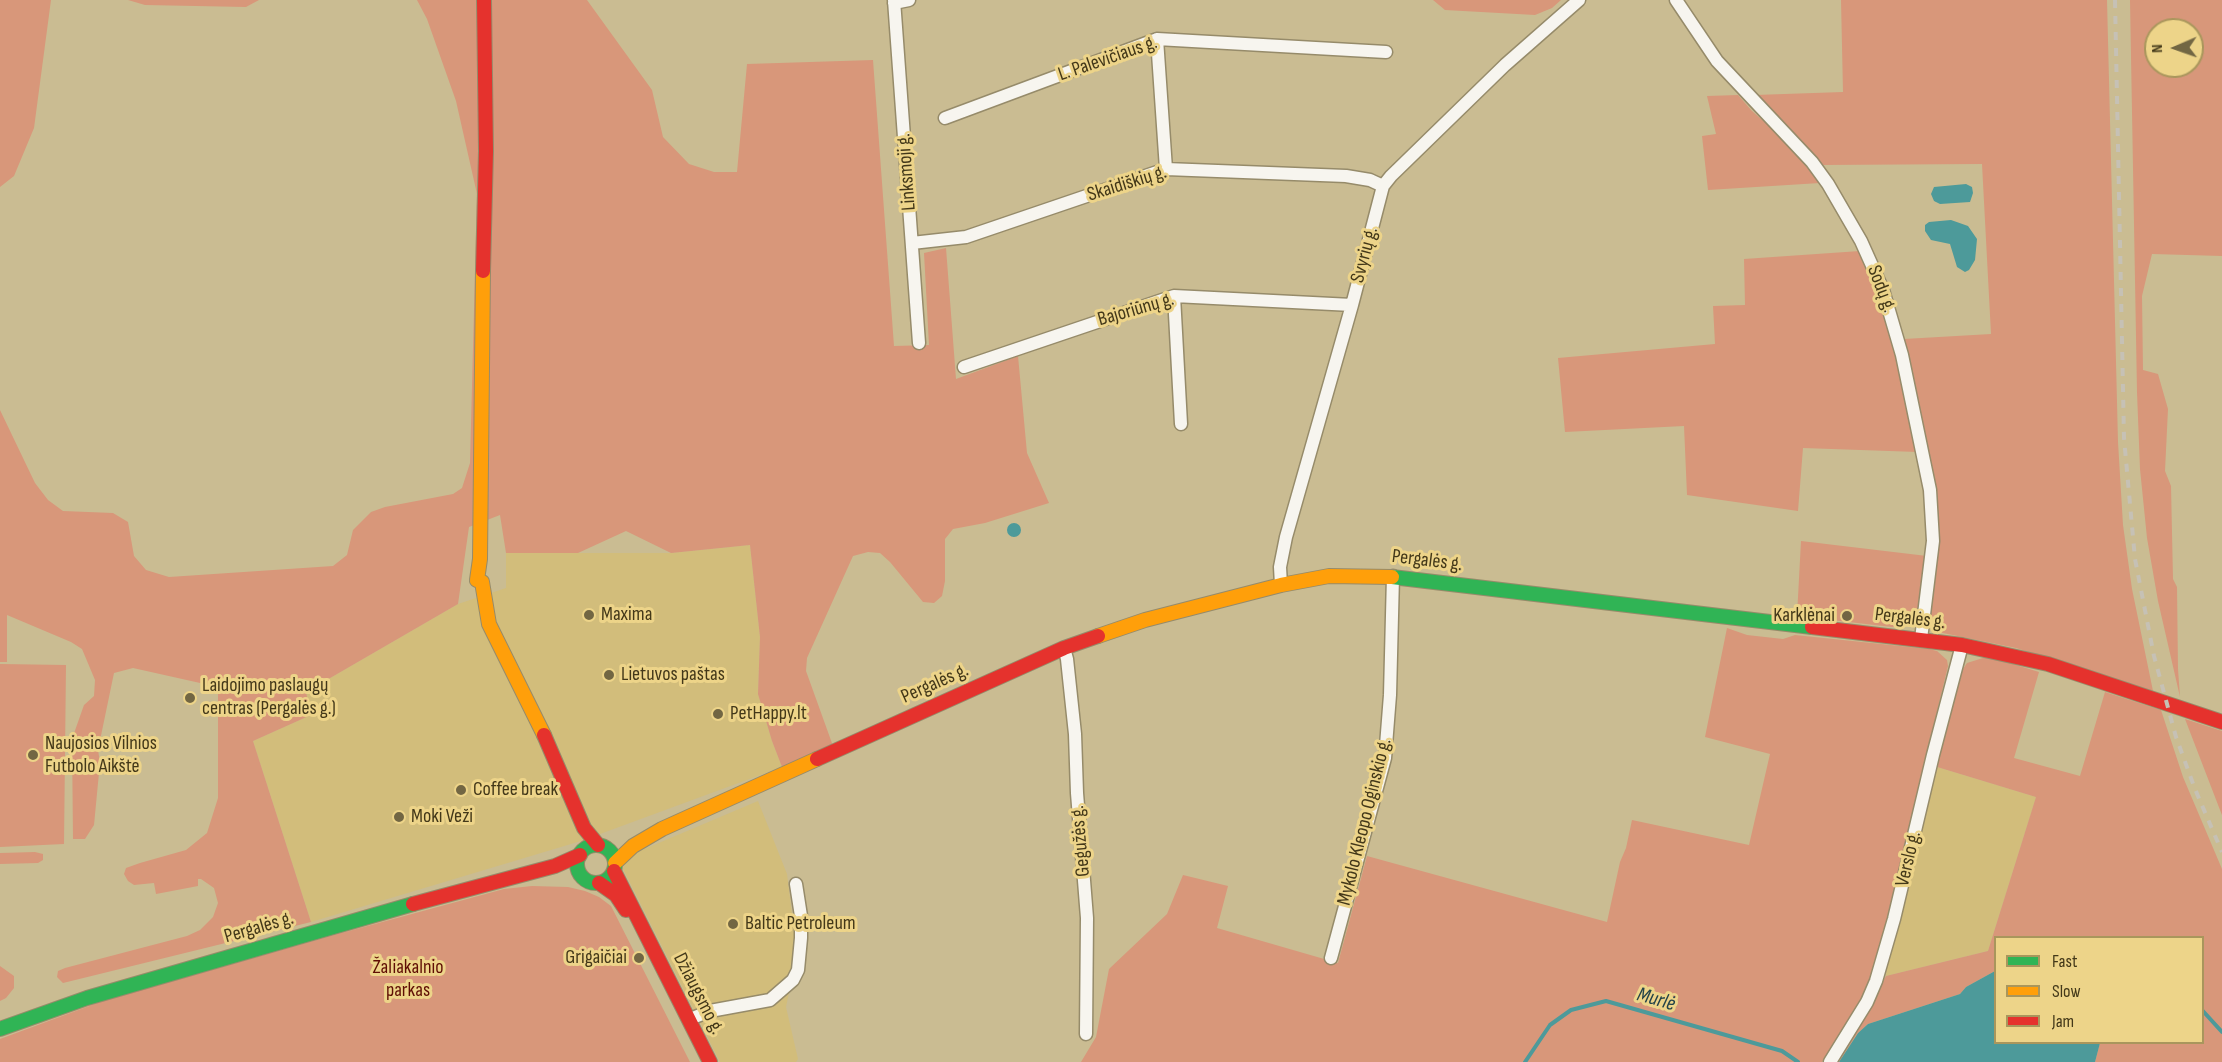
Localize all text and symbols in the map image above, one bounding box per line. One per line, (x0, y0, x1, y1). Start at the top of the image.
north arrow (2144, 18, 2204, 78)
street label: L. Palevičiaus g. (1055, 31, 1161, 87)
text: N (2148, 44, 2167, 53)
street label: Linksmoji g. (892, 132, 922, 212)
street label: Skaidiškių g. (1085, 161, 1169, 207)
street label: Svyrių g. (1346, 225, 1384, 285)
street label: Sodų g. (1861, 262, 1901, 316)
street label: Bajoriūnų g. (1095, 288, 1177, 332)
street label: Pergalės g. (1390, 545, 1464, 577)
place label: Maxima (601, 603, 652, 627)
street label: Pergalės g. (1873, 603, 1947, 635)
place label: Karklėnai (1773, 604, 1835, 628)
marker: Maxima (582, 608, 596, 622)
marker: Karklėnai (1840, 609, 1854, 623)
street label: Pergalės g. (898, 659, 972, 709)
place label: Lietuvos paštas (621, 663, 725, 687)
marker: Lietuvos paštas (602, 668, 616, 682)
place label: Laidojimo paslaugų centras (Pergalės g.) (202, 674, 336, 721)
marker: Laidojimo paslaugų centras (Pergalės g.) (183, 691, 197, 705)
place label: PetHappy.lt (730, 702, 807, 726)
marker: PetHappy.lt (711, 707, 725, 721)
place label: Naujosios Vilnios Futbolo Aikštė (45, 732, 157, 779)
street label: Mykolo Kleopo Oginskio g. (1333, 736, 1397, 908)
marker: Naujosios Vilnios Futbolo Aikštė (26, 748, 40, 762)
place label: Coffee break (473, 778, 558, 802)
marker: Coffee break (454, 783, 468, 797)
street label: Gegužės g. (1066, 804, 1096, 878)
place label: Moki Veži (411, 805, 473, 829)
marker: Moki Veži (392, 810, 406, 824)
street label: Verslo g. (1891, 829, 1927, 889)
street label: Pergalės g. (222, 907, 296, 949)
place label: Baltic Petroleum (745, 912, 856, 936)
marker: Baltic Petroleum (726, 917, 740, 931)
legend (1994, 936, 2204, 1044)
place label: Grigaičiai (565, 946, 627, 970)
street label: Džiaugsmo g. (667, 949, 729, 1039)
marker: Grigaičiai (632, 951, 646, 965)
text: Fast (2052, 951, 2077, 972)
park label: Žaliakalnio parkas (373, 956, 443, 1003)
text: Slow (2052, 981, 2081, 1002)
water label: Murlė (1634, 983, 1678, 1017)
text: Jam (2052, 1011, 2074, 1032)

